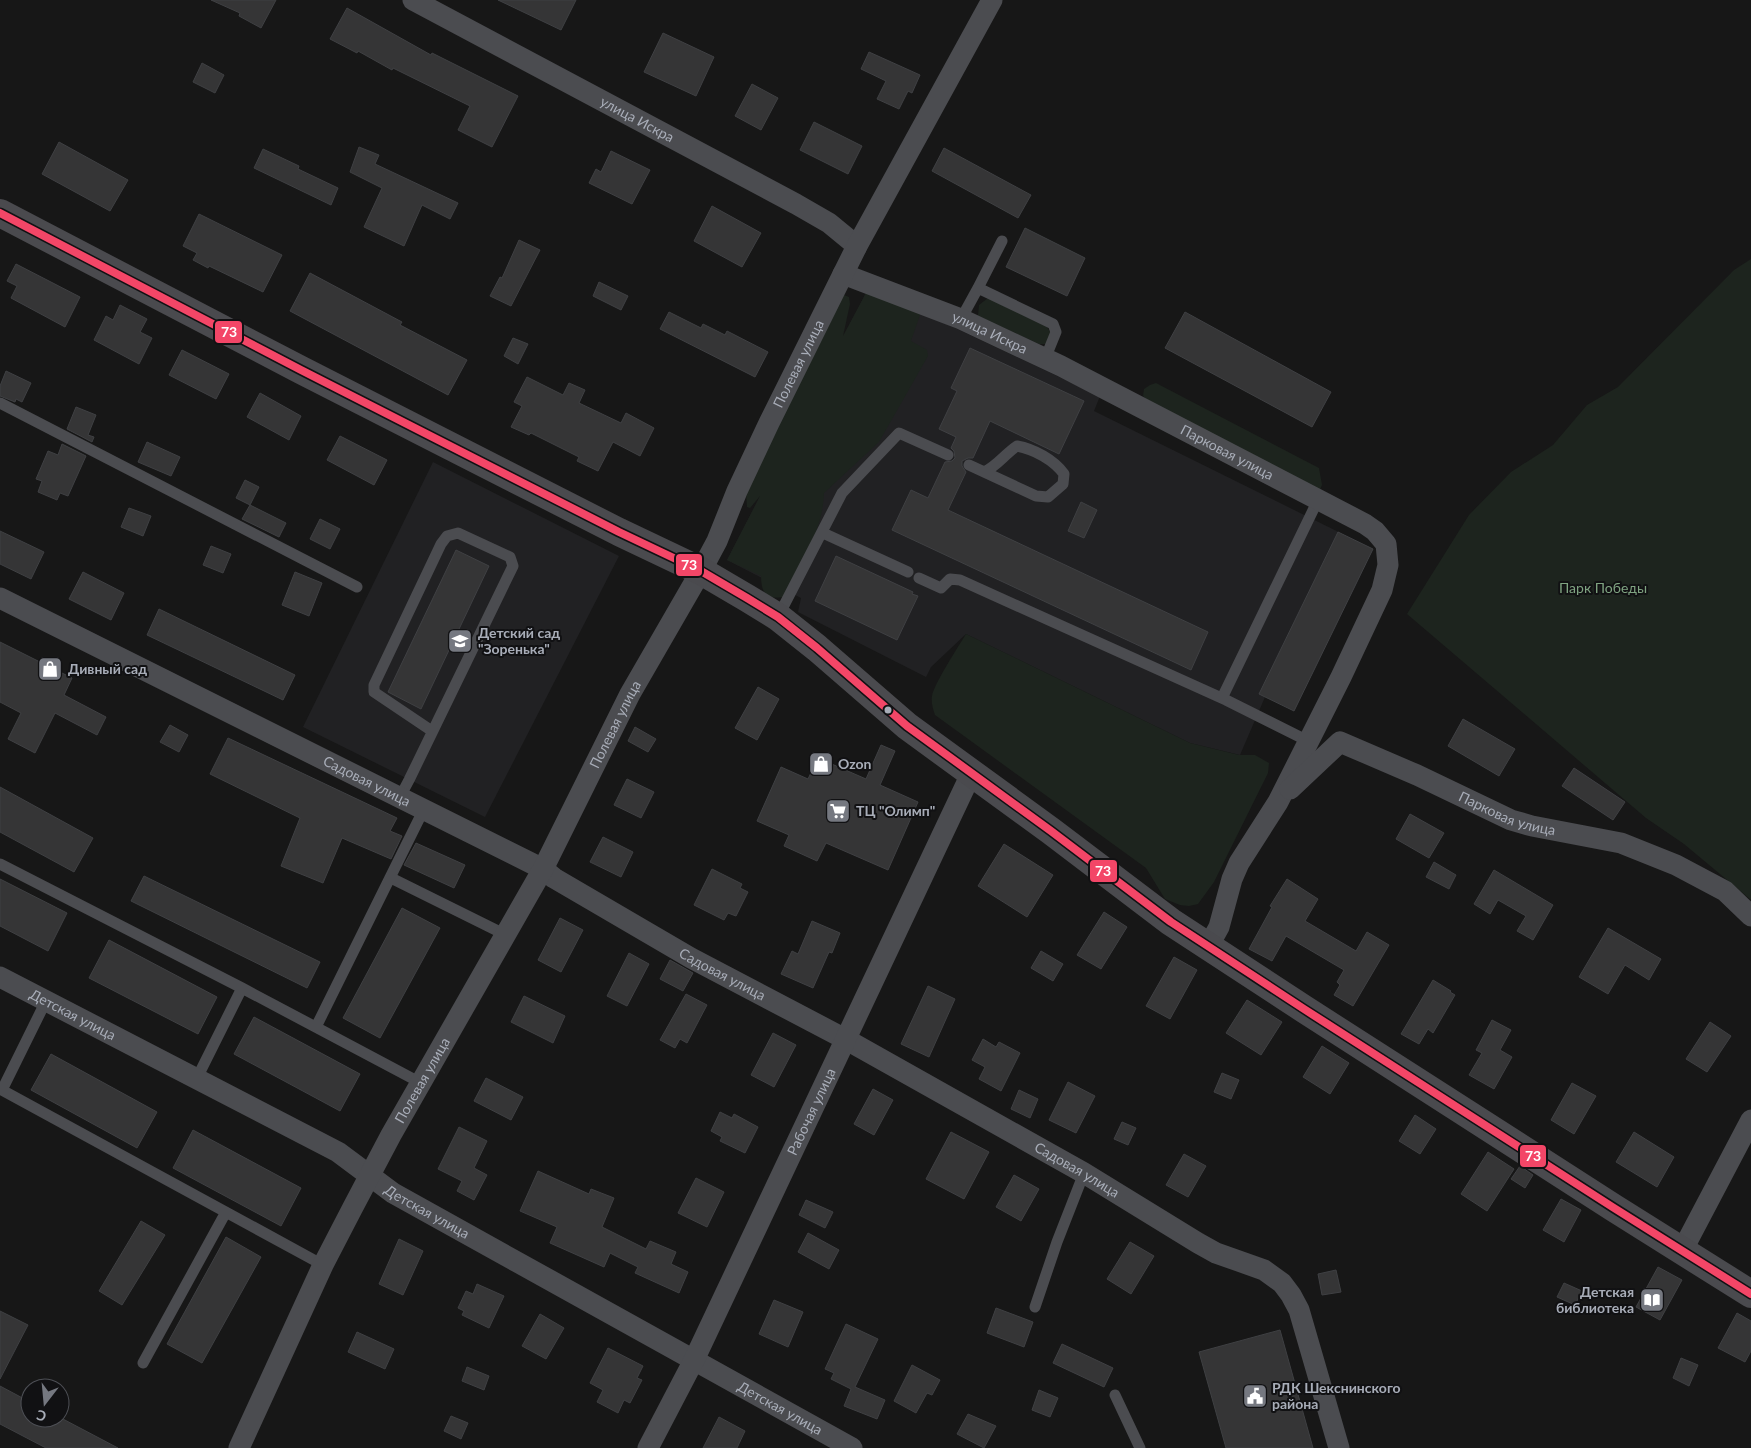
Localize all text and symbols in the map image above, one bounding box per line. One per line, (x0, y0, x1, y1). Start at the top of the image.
street label: улица Искра (598, 92, 677, 146)
street label: улица Искра (950, 307, 1030, 357)
street label: Полевая улица (769, 317, 827, 410)
line badge: 73 (214, 320, 243, 344)
text: 73 (221, 323, 237, 340)
street label: Парковая улица (1178, 421, 1277, 483)
line badge: 73 (675, 553, 703, 577)
text: 73 (681, 556, 697, 573)
park label: Парк Победы (1559, 579, 1647, 596)
place label: Детский сад "Зоренька" (478, 624, 560, 657)
school or university icon: Детский сад "Зоренька" (447, 628, 473, 654)
shop icon: Дивный сад (37, 656, 63, 682)
place label: Дивный сад (68, 660, 147, 677)
street label: Полевая улица (585, 677, 644, 771)
unlabelled marker (883, 705, 893, 715)
shop icon: Ozon (808, 751, 834, 777)
street label: Садовая улица (321, 752, 414, 810)
place label: Ozon (838, 755, 872, 772)
street label: Парковая улица (1456, 787, 1557, 838)
supermarket icon: ТЦ "Олимп" (825, 798, 851, 824)
place label: ТЦ "Олимп" (856, 802, 935, 819)
line badge: 73 (1089, 859, 1118, 883)
text: 73 (1095, 862, 1111, 879)
street label: Садовая улица (676, 944, 769, 1004)
street label: Детская улица (27, 985, 119, 1044)
street label: Полевая улица (391, 1034, 453, 1126)
street label: Рабочая улица (783, 1065, 839, 1158)
street label: Садовая улица (1032, 1138, 1123, 1201)
line badge: 73 (1519, 1144, 1547, 1168)
text: 73 (1525, 1147, 1541, 1164)
street label: Детская улица (381, 1181, 473, 1242)
place label: Детская библиотека (1556, 1283, 1634, 1316)
library icon: Детская библиотека (1639, 1287, 1665, 1313)
street label: Детская улица (735, 1377, 826, 1438)
north arrow (20, 1378, 70, 1428)
place label: РДК Шекснинского района (1272, 1379, 1401, 1412)
public building icon: РДК Шекснинского района (1242, 1383, 1268, 1409)
text: С (34, 1406, 48, 1425)

